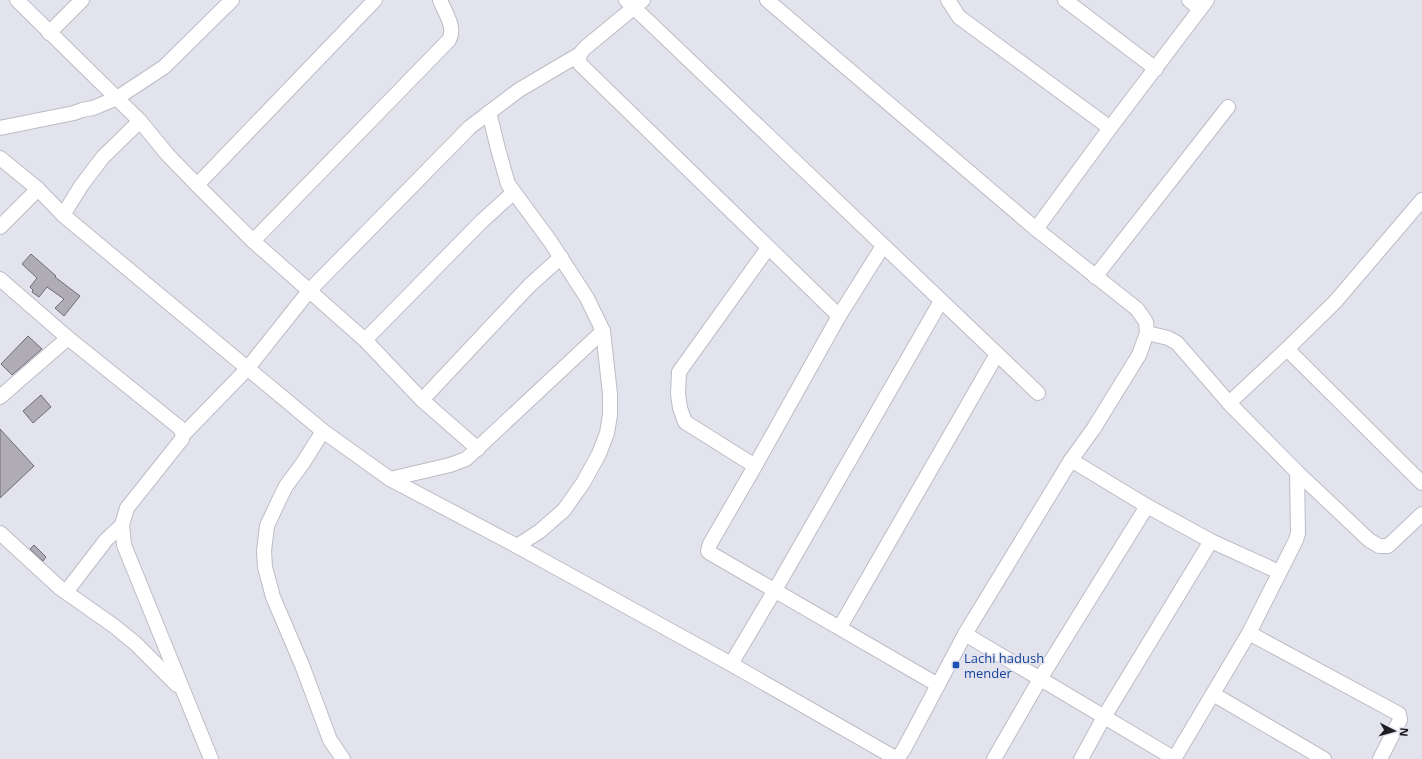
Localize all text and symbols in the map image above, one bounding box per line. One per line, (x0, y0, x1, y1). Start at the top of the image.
place label: Lachi hadush mender (964, 649, 1044, 682)
marker: Lachi hadush mender (951, 660, 961, 670)
north arrow (1374, 711, 1414, 751)
text: N (1397, 727, 1412, 737)

